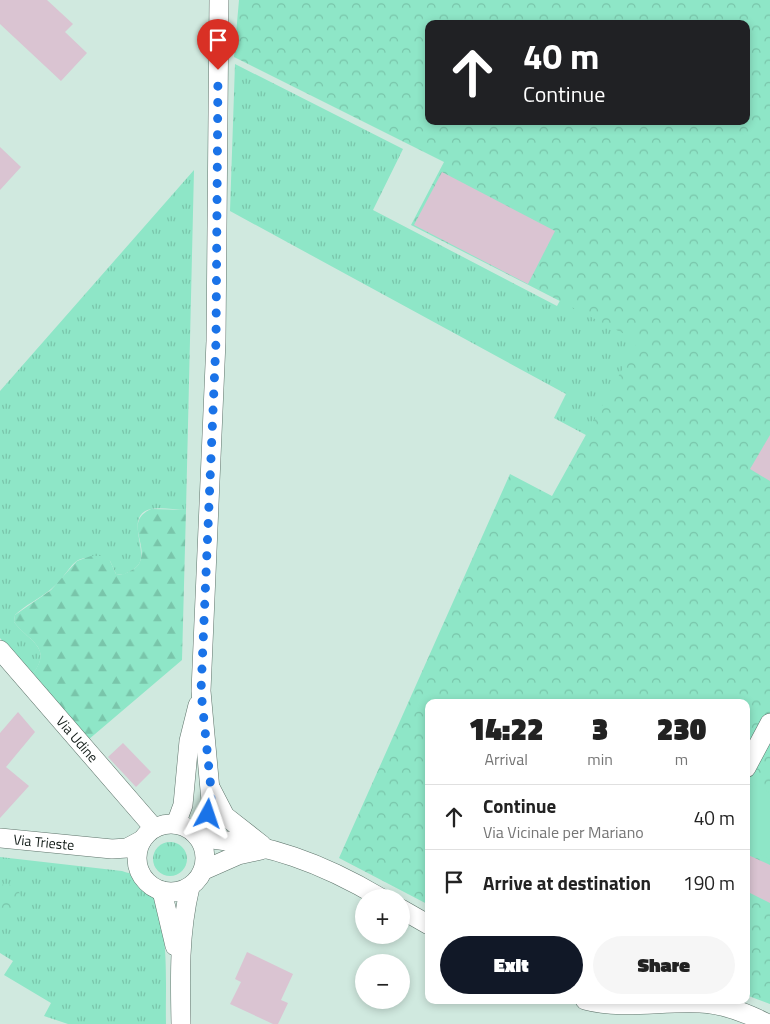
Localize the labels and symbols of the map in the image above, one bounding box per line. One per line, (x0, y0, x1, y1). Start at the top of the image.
pin (197, 19, 239, 70)
street label: Via Udine (52, 711, 104, 767)
position arrow (181, 787, 233, 839)
street label: Via Trieste (12, 828, 75, 855)

